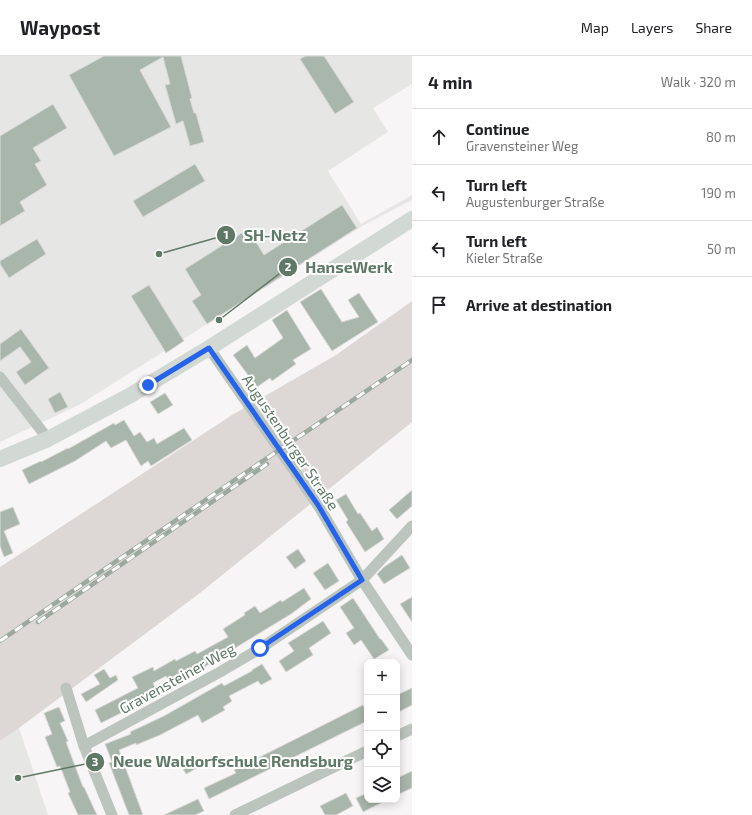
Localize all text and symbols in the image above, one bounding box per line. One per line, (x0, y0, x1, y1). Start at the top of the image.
text: Waypost (20, 16, 100, 39)
text: Map (581, 19, 609, 36)
text: Layers (631, 19, 673, 36)
text: Share (695, 19, 732, 36)
text: 4 min (428, 72, 472, 92)
text: Walk · 320 m (661, 74, 736, 90)
text: Continue (466, 120, 529, 138)
icon: ahead (428, 126, 450, 148)
text: 80 m (706, 129, 736, 145)
text: Gravensteiner Weg (466, 138, 578, 154)
text: Turn left (466, 176, 527, 194)
icon: left (428, 182, 450, 204)
text: 190 m (701, 185, 736, 201)
text: Augustenburger Straße (466, 194, 605, 210)
callout: SH-Netz (216, 221, 315, 249)
text: SH-Netz (244, 225, 306, 244)
text: 1 (223, 227, 229, 241)
text: Turn left (466, 232, 527, 250)
icon: left (428, 238, 450, 260)
text: 50 m (707, 241, 736, 257)
text: Kieler Straße (466, 250, 543, 266)
callout: HanseWerk (278, 253, 401, 281)
text: HanseWerk (305, 257, 393, 276)
text: 2 (285, 259, 292, 273)
icon: arrive (428, 294, 450, 316)
text: Arrive at destination (466, 296, 612, 314)
street label: Augustenburger Straße (239, 371, 343, 513)
route end (139, 376, 157, 394)
street label: Gravensteiner Weg (116, 638, 239, 717)
route start (251, 639, 269, 657)
map controls (364, 659, 400, 803)
button: + (364, 659, 400, 695)
button: − (364, 695, 400, 731)
button: locate (364, 731, 400, 767)
callout: Neue Waldorfschule Rendsburg (85, 748, 361, 776)
text: Neue Waldorfschule Rendsburg (113, 751, 354, 770)
text: 3 (92, 754, 99, 768)
button: layers (364, 767, 400, 803)

